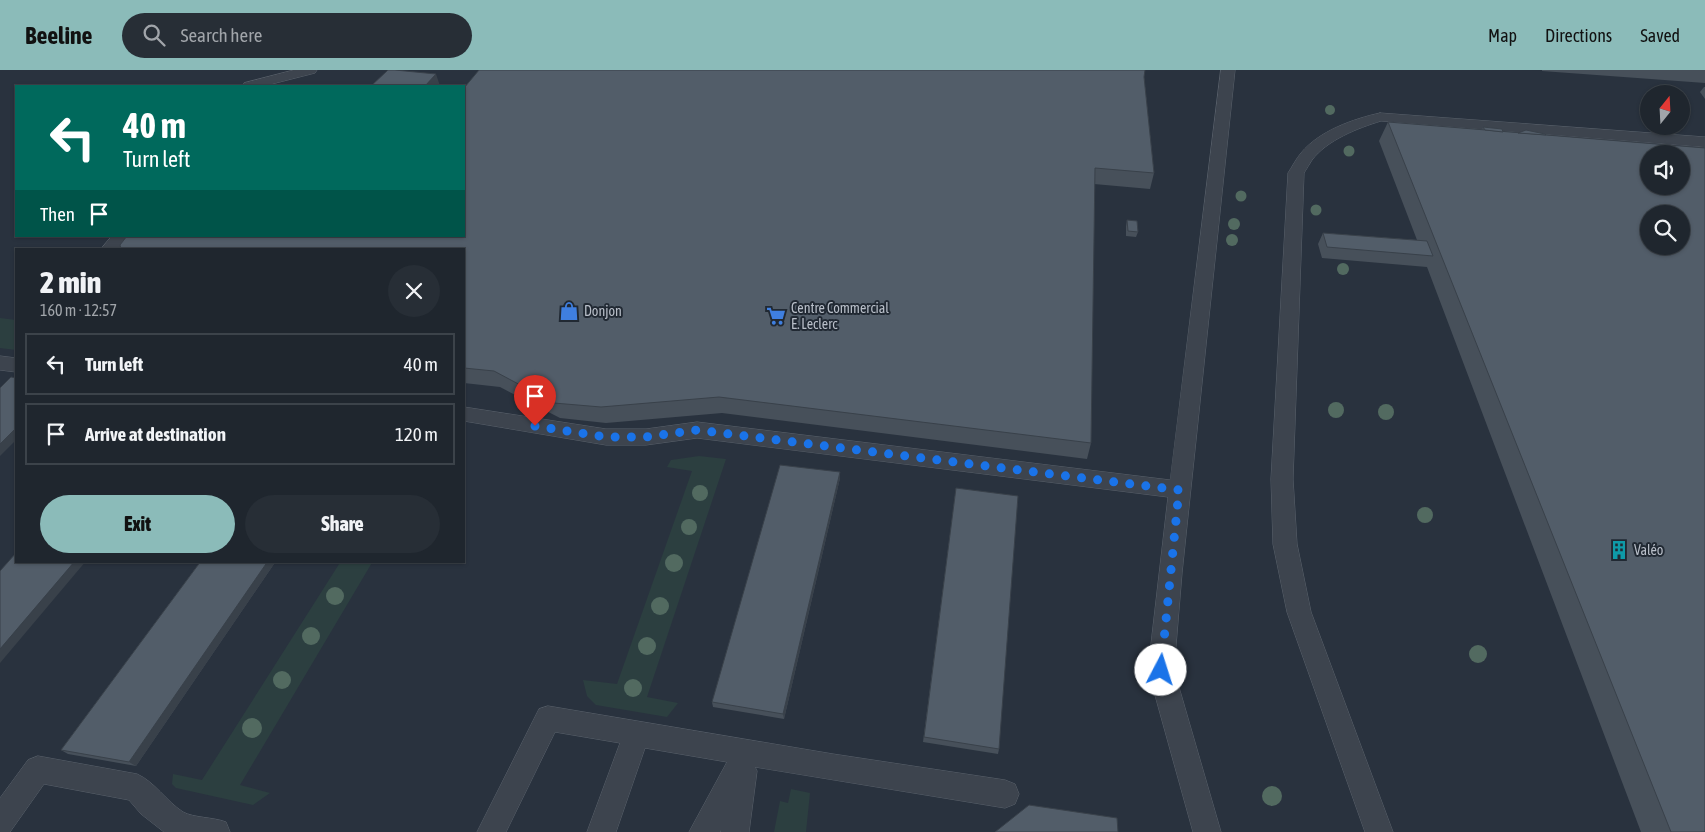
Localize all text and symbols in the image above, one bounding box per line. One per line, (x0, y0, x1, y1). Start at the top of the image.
search box (122, 13, 472, 58)
icon: search (140, 21, 168, 49)
text: Beeline (25, 22, 92, 49)
text: Search here (180, 24, 262, 46)
text: Map (1488, 25, 1517, 46)
text: Directions (1545, 25, 1612, 46)
text: Saved (1640, 25, 1680, 46)
north arrow (1640, 85, 1690, 135)
map controls (1640, 85, 1690, 255)
icon: left (40, 105, 105, 170)
text: 40 m (123, 105, 186, 145)
button: sound (1640, 145, 1690, 195)
text: Turn left (123, 146, 190, 172)
icon: arrive (85, 200, 113, 228)
text: Then (40, 203, 75, 225)
button: search (1640, 205, 1690, 255)
text: 2 min (40, 265, 101, 299)
button: close (388, 265, 440, 317)
shop icon: Donjon (558, 300, 580, 322)
place label: Centre Commercial E. Leclerc (791, 300, 889, 332)
text: 160 m · 12:57 (40, 301, 117, 319)
place label: Donjon (584, 303, 622, 319)
supermarket icon: Centre Commercial E. Leclerc (765, 305, 787, 327)
icon: left (42, 350, 70, 378)
text: Turn left (85, 353, 143, 375)
text: 40 m (404, 353, 438, 375)
pin (514, 375, 556, 426)
icon: arrive (521, 382, 549, 410)
icon: arrive (42, 420, 70, 448)
text: Arrive at destination (85, 423, 226, 445)
text: 120 m (395, 423, 438, 445)
button: Exit (40, 495, 235, 553)
button: Share (245, 495, 440, 553)
building icon: Valéo (1608, 539, 1630, 561)
place label: Valéo (1634, 542, 1663, 558)
position arrow (1134, 643, 1186, 695)

